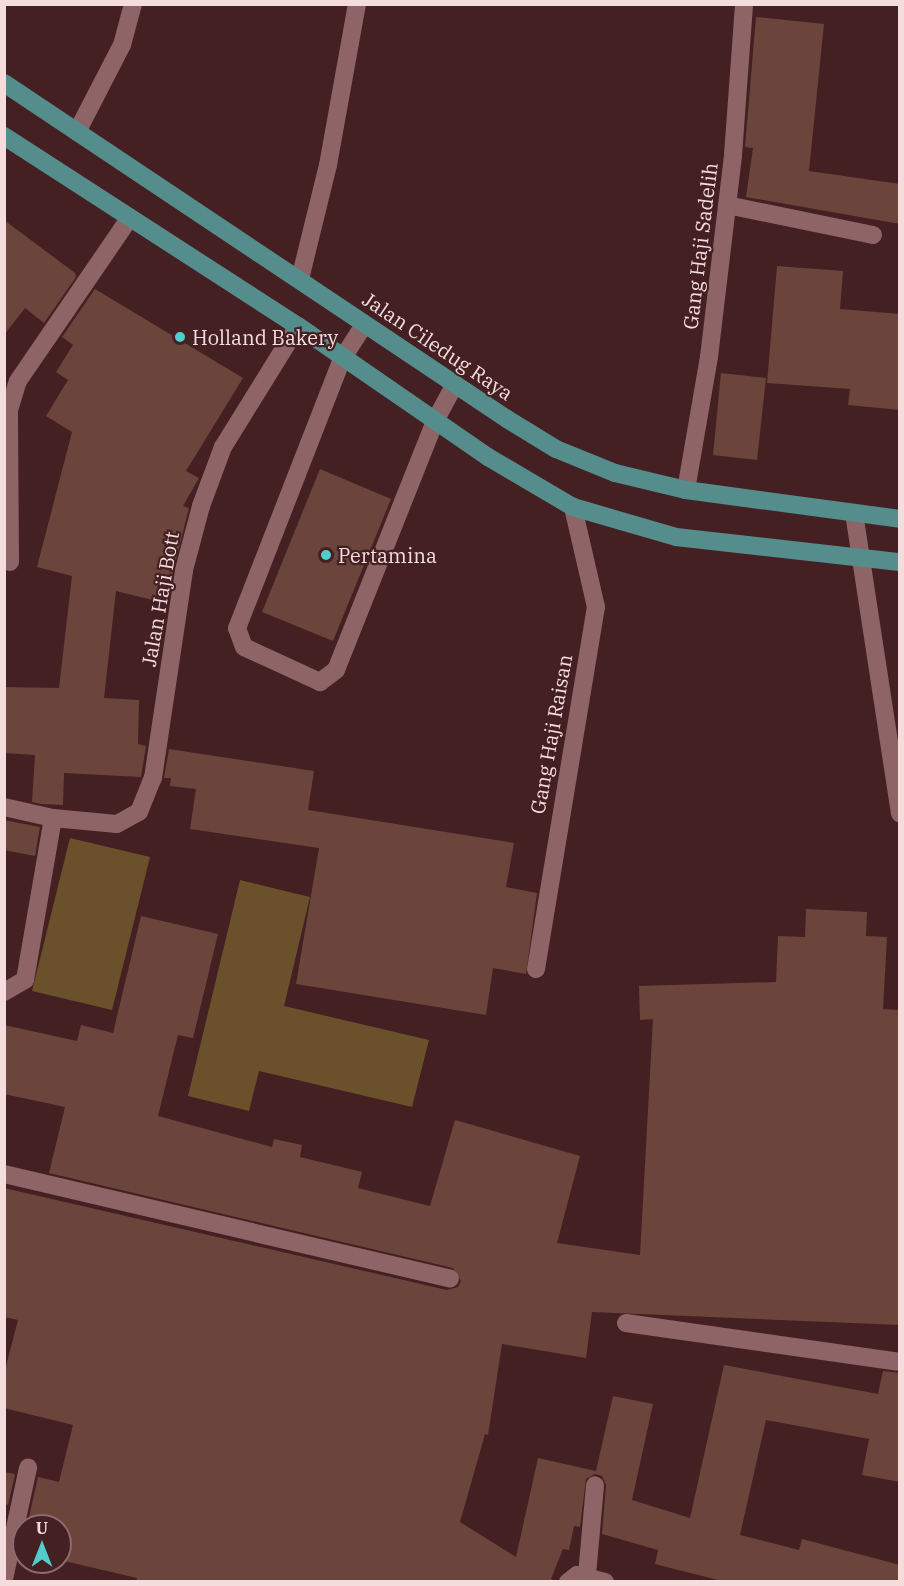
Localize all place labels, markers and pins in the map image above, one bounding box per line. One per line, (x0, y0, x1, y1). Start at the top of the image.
place label: Holland Bakery (192, 325, 338, 349)
marker: Holland Bakery (173, 330, 187, 344)
place label: Pertamina (338, 543, 437, 567)
marker: Pertamina (319, 548, 333, 562)

